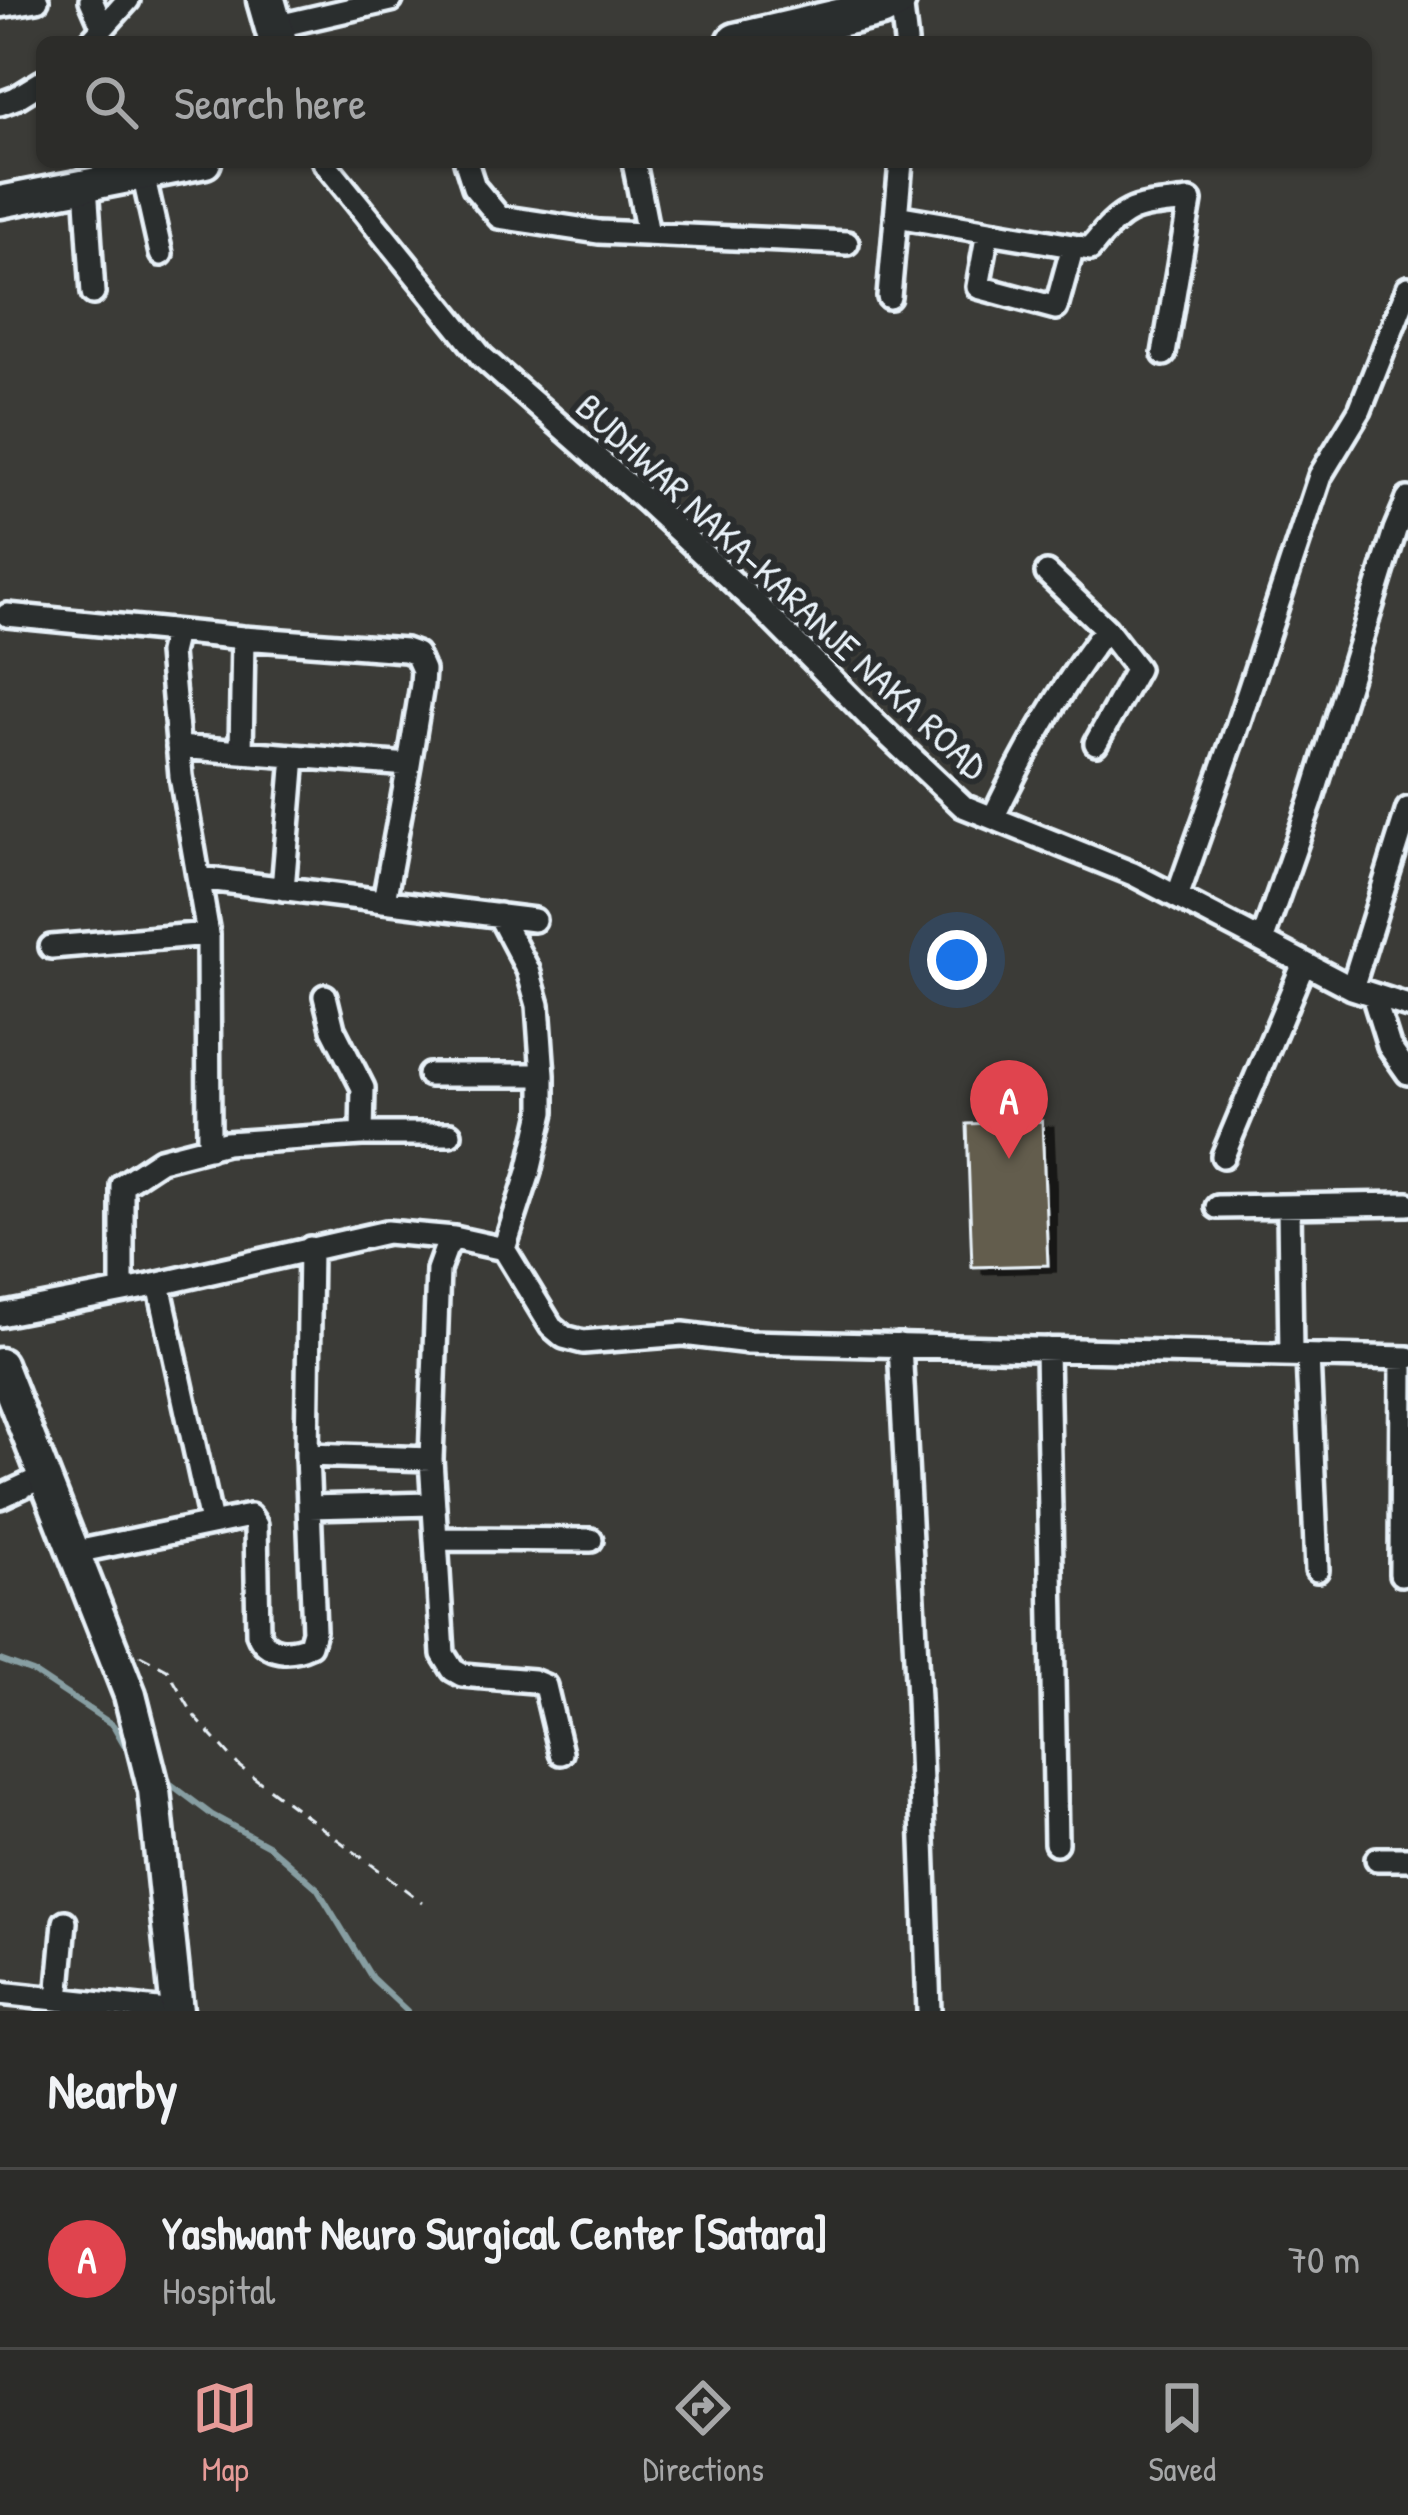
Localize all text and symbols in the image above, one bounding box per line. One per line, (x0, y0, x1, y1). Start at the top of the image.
search box (36, 36, 1372, 168)
icon: search (78, 69, 144, 135)
text: Search here (174, 72, 366, 133)
street label: BUDHWAR NAKA-KARANJE NAKA ROAD (565, 380, 1001, 791)
your location (927, 930, 987, 990)
pin: A (970, 1060, 1048, 1159)
text: Nearby (48, 2055, 178, 2124)
text: Yashwant Neuro Surgical Center [Satara] (162, 2202, 827, 2263)
text: A (77, 2232, 97, 2285)
text: 70 m (1288, 2232, 1360, 2285)
text: Hospital (162, 2263, 276, 2316)
tab: Map (192, 2375, 258, 2491)
tab: Directions (643, 2375, 764, 2491)
tab: Saved (1148, 2375, 1216, 2491)

